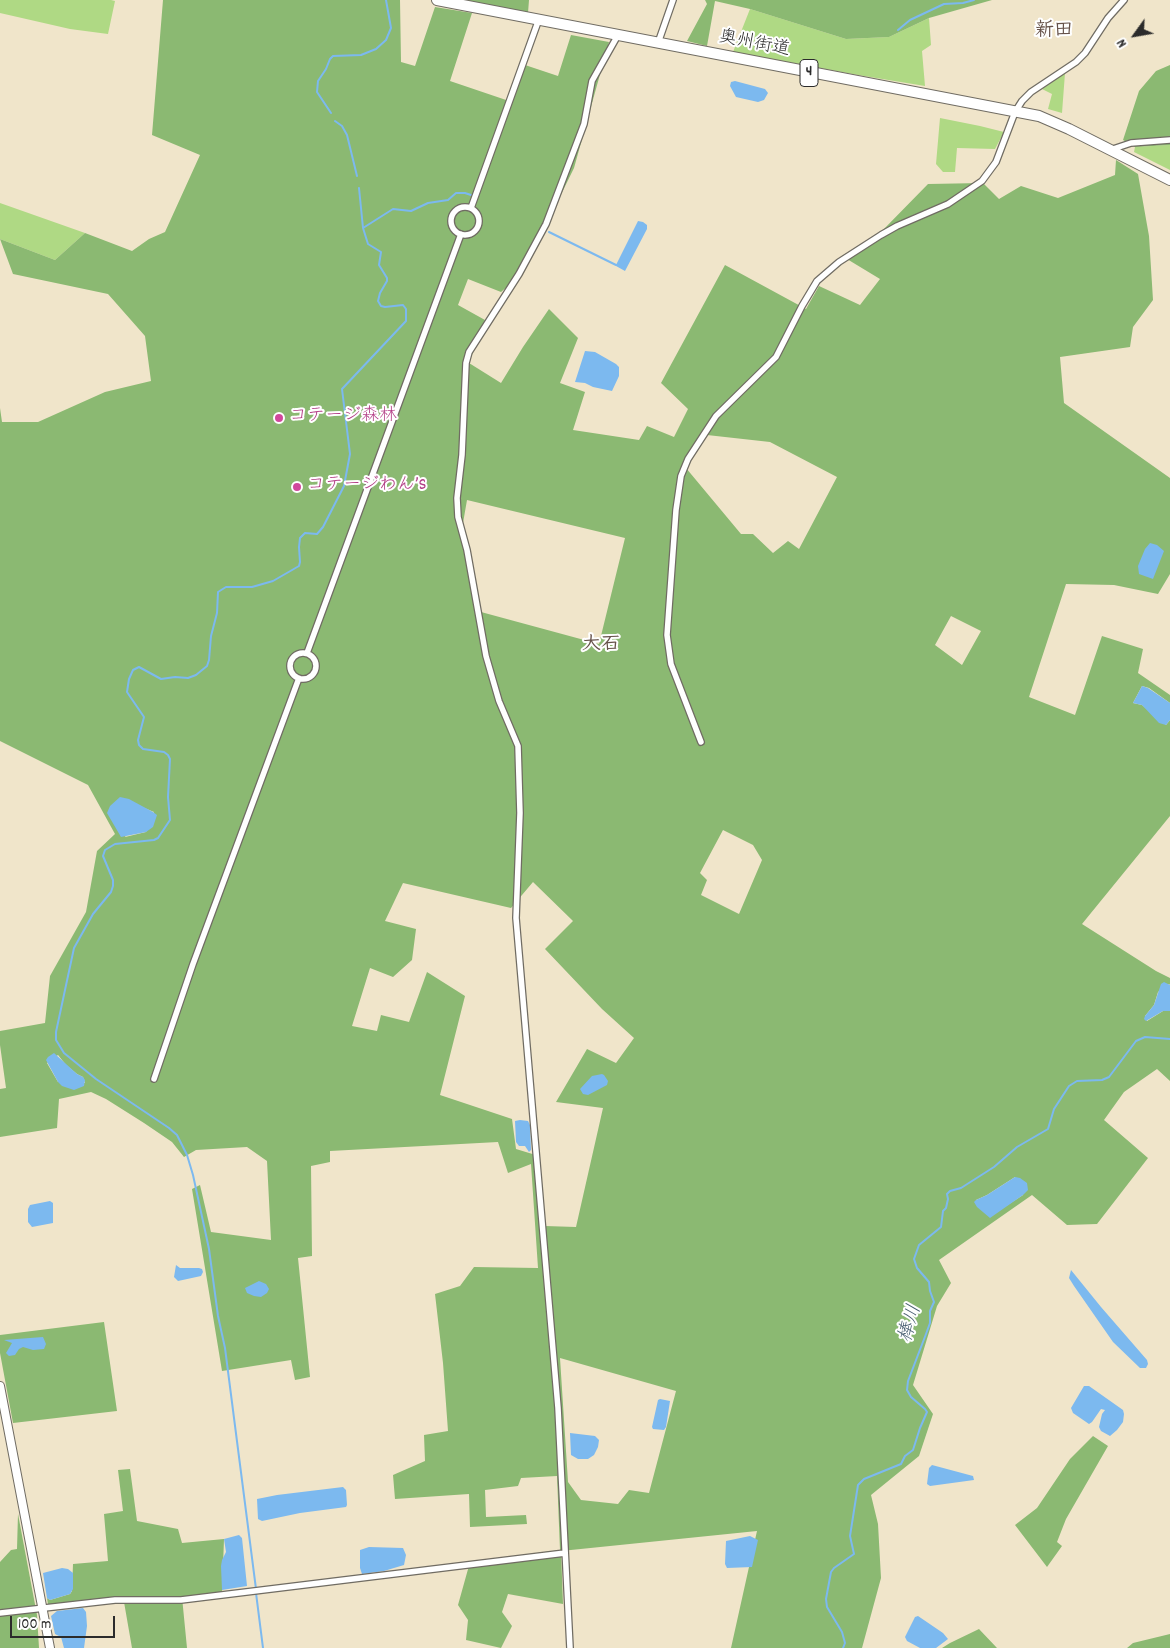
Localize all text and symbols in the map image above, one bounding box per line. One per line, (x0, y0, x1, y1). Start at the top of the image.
north arrow (1110, 10, 1160, 60)
district label: 新田 (1035, 21, 1073, 43)
street label: 奥州街道 (717, 28, 791, 62)
text: N (1112, 35, 1133, 51)
road number: 4 (800, 59, 818, 86)
place label: コテージ森林 (289, 407, 397, 429)
marker: コテージ森林 (273, 412, 285, 424)
place label: コテージわん’S (307, 476, 427, 498)
marker: コテージわん’S (291, 481, 303, 493)
district label: 大石 (582, 635, 620, 657)
water label: 棒川 (896, 1303, 928, 1345)
scale bar (12, 1606, 118, 1638)
text: 100 m (18, 1614, 51, 1636)

